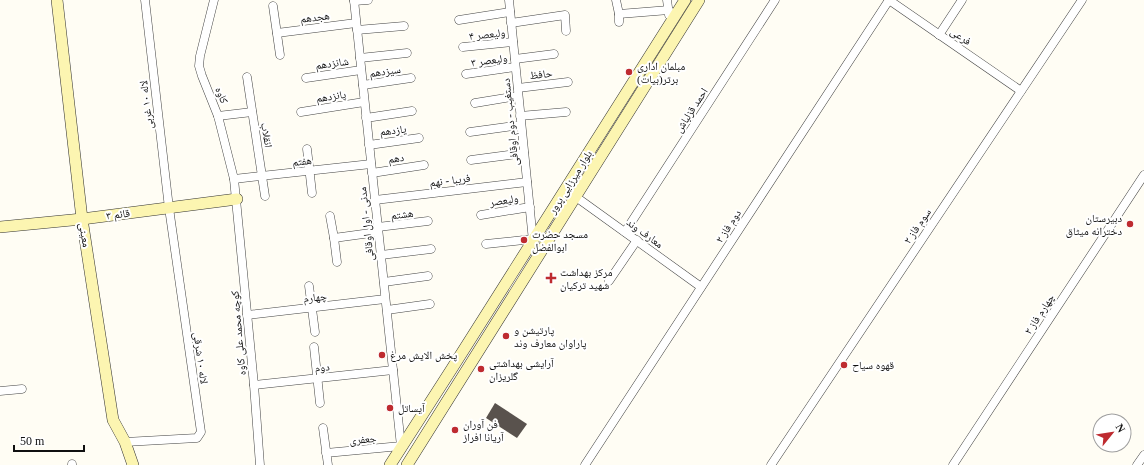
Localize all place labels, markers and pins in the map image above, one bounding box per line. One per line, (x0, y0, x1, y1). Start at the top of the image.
place label: مبلمان اداری برتر(بیات) (637, 60, 685, 86)
marker: مبلمان اداری برتر(بیات) (624, 67, 634, 77)
place label: دبیرستان دخترانه میثاق (1066, 212, 1122, 238)
marker: دبیرستان دخترانه میثاق (1125, 219, 1135, 229)
place label: مسجد حضرت ابوالفضل (532, 228, 588, 254)
marker: مسجد حضرت ابوالفضل (519, 235, 529, 245)
place label: مرکز بهداشت شهید ترکیان (560, 266, 613, 292)
marker: مرکز بهداشت شهید ترکیان (545, 272, 557, 284)
place label: پارتیشن و پاراوان معارف وند (514, 324, 587, 350)
marker: پارتیشن و پاراوان معارف وند (501, 331, 511, 341)
place label: پخش الایش مرغ (390, 349, 457, 362)
marker: پخش الایش مرغ (377, 350, 387, 360)
place label: آرایشی بهداشتی گلریزان (489, 357, 554, 383)
place label: قهوه سیاح (852, 359, 895, 372)
marker: قهوه سیاح (839, 360, 849, 370)
marker: آرایشی بهداشتی گلریزان (476, 364, 486, 374)
place label: آیساتل (398, 402, 425, 415)
marker: آیساتل (385, 403, 395, 413)
place label: فن آوران آریانا افراز (462, 418, 504, 443)
marker: فن آوران آریانا افراز (450, 425, 460, 435)

